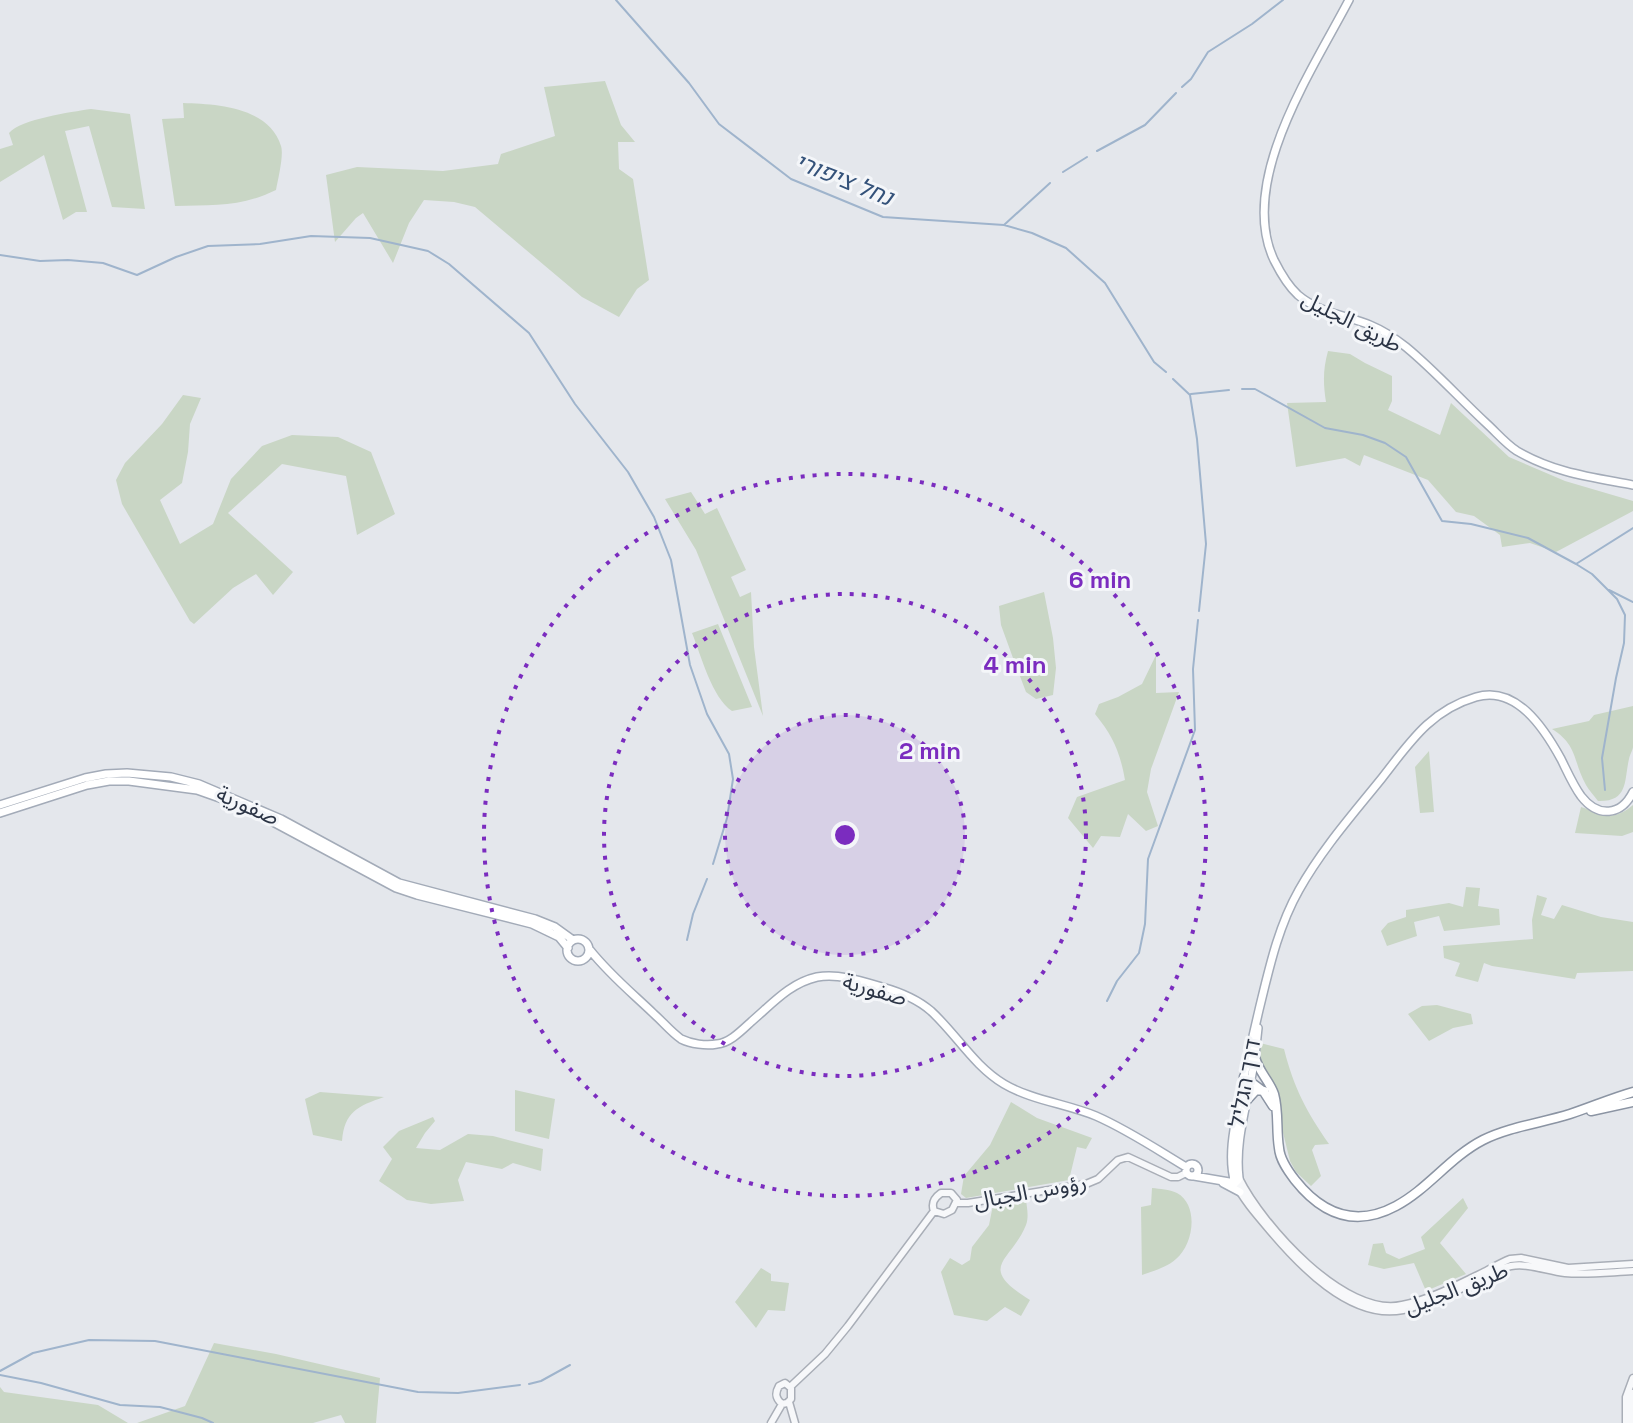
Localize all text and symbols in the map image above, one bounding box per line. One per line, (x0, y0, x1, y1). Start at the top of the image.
water label: נחל ציפורי (790, 145, 900, 214)
street label: طريق الجليل (1297, 284, 1407, 358)
text: 6 min (1069, 564, 1131, 595)
text: 4 min (983, 649, 1047, 680)
text: 2 min (899, 735, 961, 766)
street label: صفورية (212, 779, 284, 831)
centre of rings (831, 821, 859, 849)
street label: صفورية (840, 966, 910, 1012)
street label: דרך הגליל (1222, 1036, 1266, 1130)
street label: رؤوس الجبال (971, 1167, 1089, 1215)
street label: طريق الجليل (1400, 1255, 1512, 1321)

